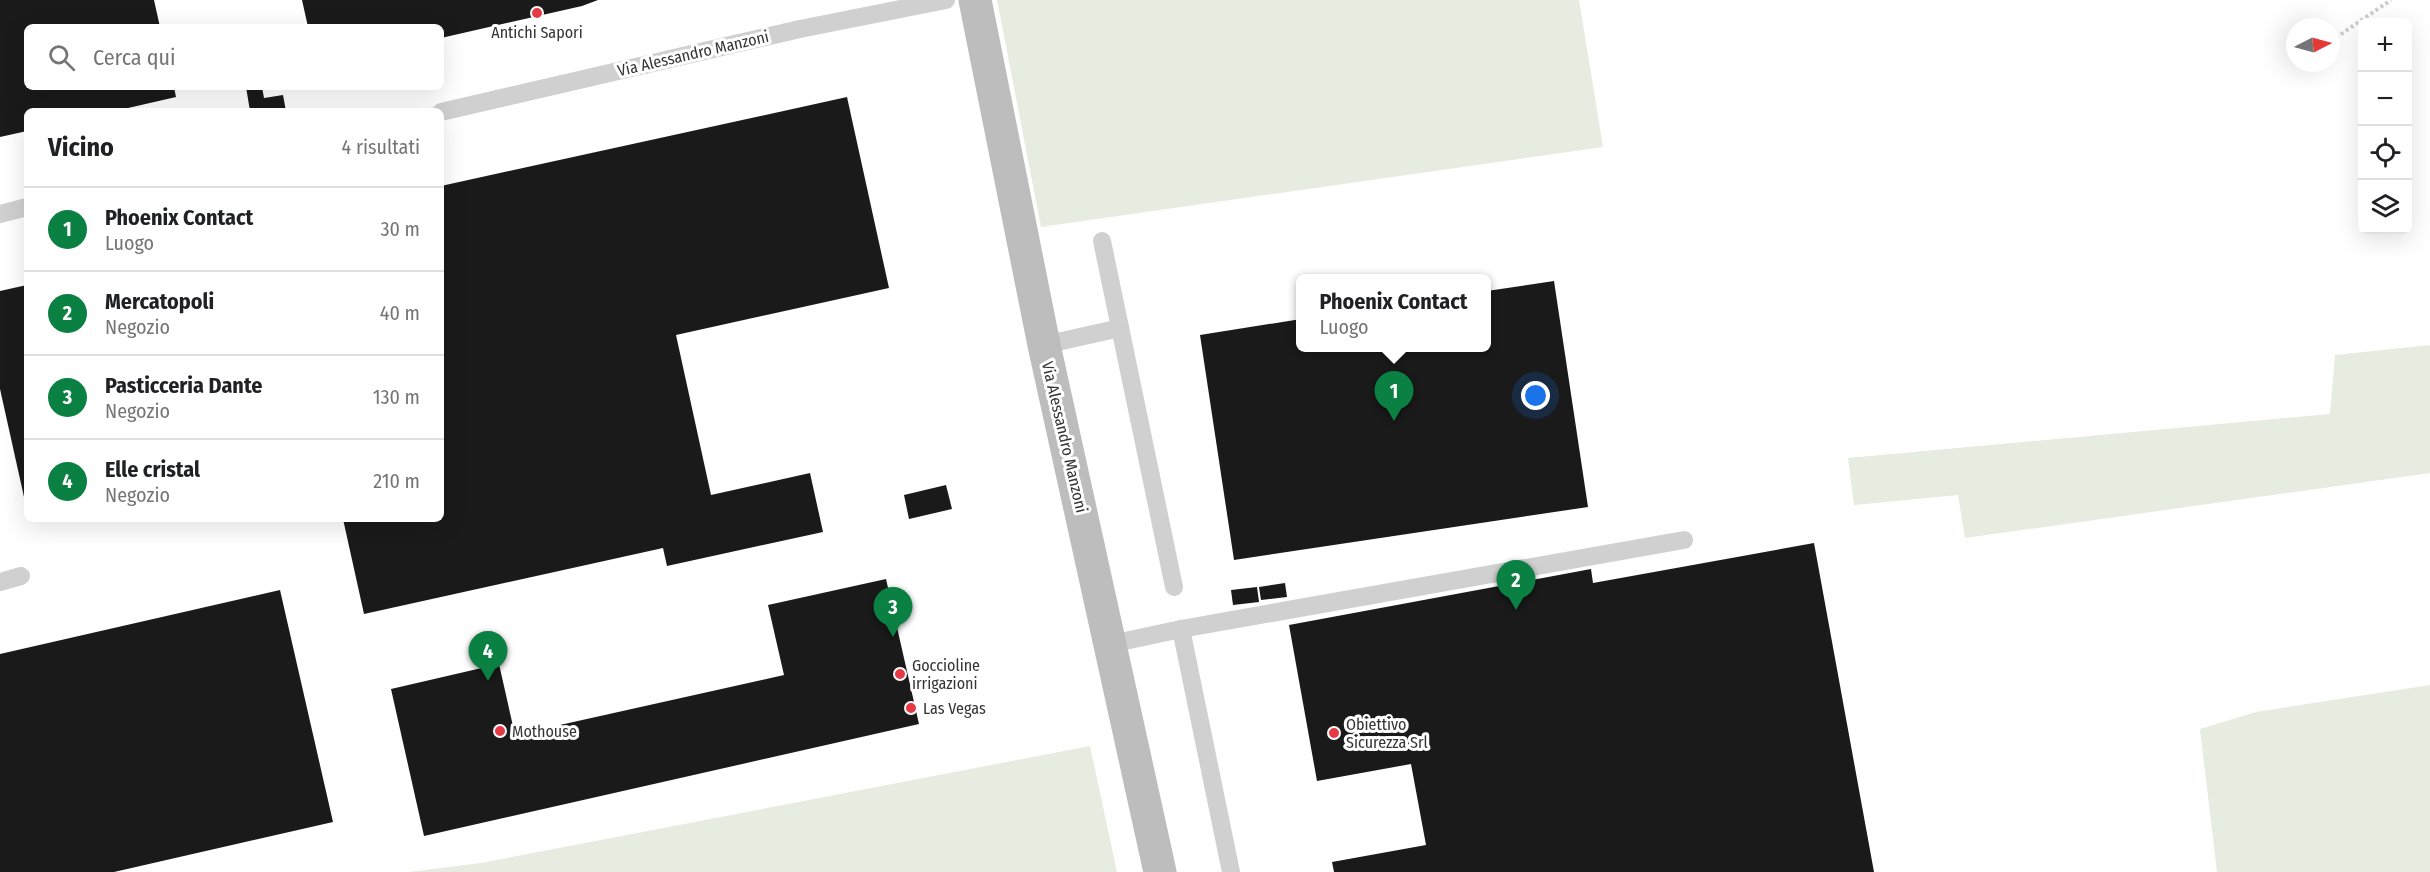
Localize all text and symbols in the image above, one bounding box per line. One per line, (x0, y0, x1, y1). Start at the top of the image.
marker: Antichi Sapori (530, 6, 544, 20)
north arrow (2286, 18, 2340, 72)
map controls (2358, 18, 2412, 234)
button: + (2358, 18, 2412, 72)
place label: Antichi Sapori (491, 23, 583, 42)
search box (24, 24, 444, 90)
street label: Via Alessandro Manzoni (616, 27, 771, 80)
icon: search (45, 41, 78, 74)
text: Cerca qui (93, 44, 176, 71)
button: − (2358, 72, 2412, 126)
button: locate (2358, 126, 2412, 180)
text: Vicino (48, 132, 114, 163)
text: 4 risultati (342, 135, 420, 159)
button: layers (2358, 180, 2412, 234)
text: Phoenix Contact (105, 204, 253, 231)
text: 1 (63, 217, 72, 241)
text: 30 m (380, 217, 420, 241)
text: Luogo (105, 231, 154, 255)
popup (1296, 274, 1491, 352)
text: Mercatopoli (105, 288, 214, 315)
text: Phoenix Contact (1319, 288, 1468, 315)
text: 2 (63, 301, 72, 325)
text: 40 m (380, 301, 420, 325)
text: Negozio (105, 315, 170, 339)
text: Luogo (1319, 315, 1369, 339)
street label: Via Alessandro Manzoni (1038, 360, 1091, 515)
text: Pasticceria Dante (105, 372, 262, 399)
pin: 1 (1374, 372, 1414, 421)
your location (1521, 381, 1550, 410)
text: 3 (63, 385, 72, 409)
text: 130 m (373, 385, 420, 409)
text: Negozio (105, 399, 170, 423)
text: Elle cristal (105, 456, 200, 483)
text: 4 (62, 469, 73, 493)
text: 210 m (373, 469, 420, 493)
text: Negozio (105, 483, 170, 507)
pin: 2 (1496, 560, 1536, 610)
pin: 3 (874, 588, 912, 637)
pin: 4 (468, 632, 508, 681)
place label: Goccioline irrigazioni (912, 656, 980, 693)
marker: Goccioline irrigazioni (893, 667, 907, 681)
place label: Las Vegas (923, 699, 986, 718)
marker: Las Vegas (904, 701, 918, 715)
place label: Obiettivo Sicurezza Srl (1346, 715, 1428, 752)
place label: Mothouse (512, 722, 577, 741)
marker: Mothouse (493, 724, 507, 738)
marker: Obiettivo Sicurezza Srl (1327, 726, 1341, 740)

